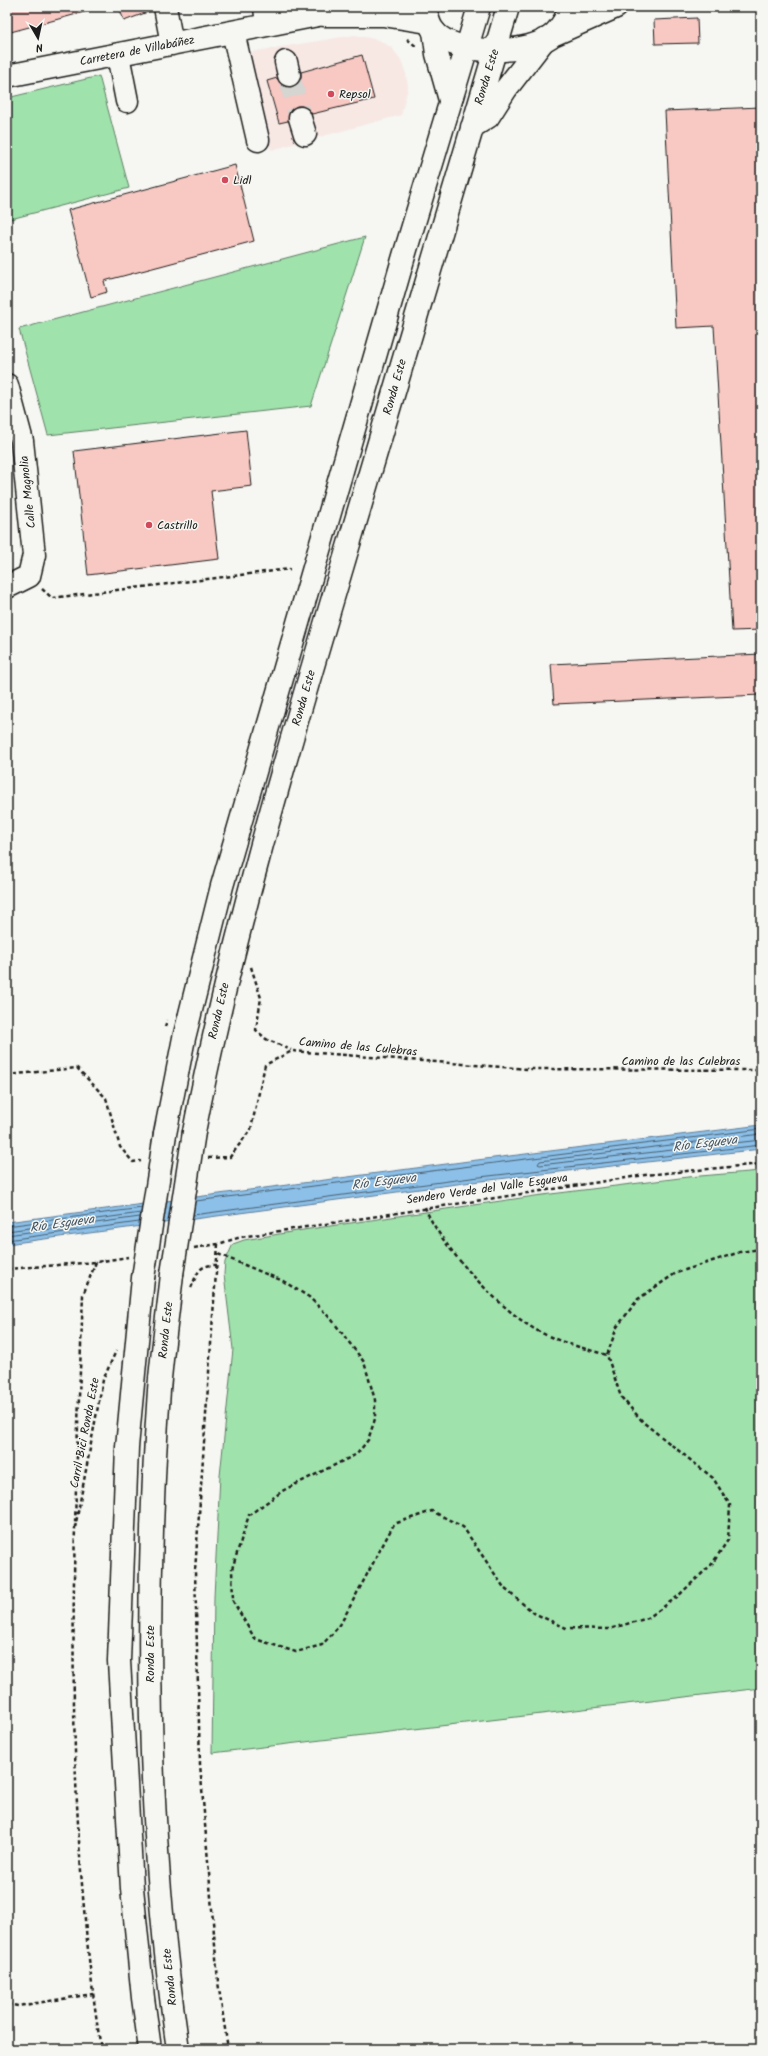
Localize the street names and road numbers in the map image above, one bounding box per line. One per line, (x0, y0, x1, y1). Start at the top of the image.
street label: Carretera de Villabáñez (78, 31, 196, 71)
street label: Ronda Este (470, 46, 505, 107)
street label: Ronda Este (378, 356, 412, 417)
street label: Calle Magnolia (15, 454, 41, 529)
street label: Ronda Este (287, 667, 321, 728)
street label: Ronda Este (203, 980, 235, 1041)
street label: Camino de las Culebras (298, 1032, 418, 1062)
street label: Camino de las Culebras (622, 1052, 740, 1071)
street label: Sendero Verde del Valle Esgueva (405, 1168, 569, 1210)
street label: Ronda Este (154, 1300, 179, 1360)
street label: Carril Bici Ronda Este (65, 1375, 105, 1490)
street label: Ronda Este (141, 1625, 160, 1683)
street label: Ronda Este (157, 1947, 182, 2007)

